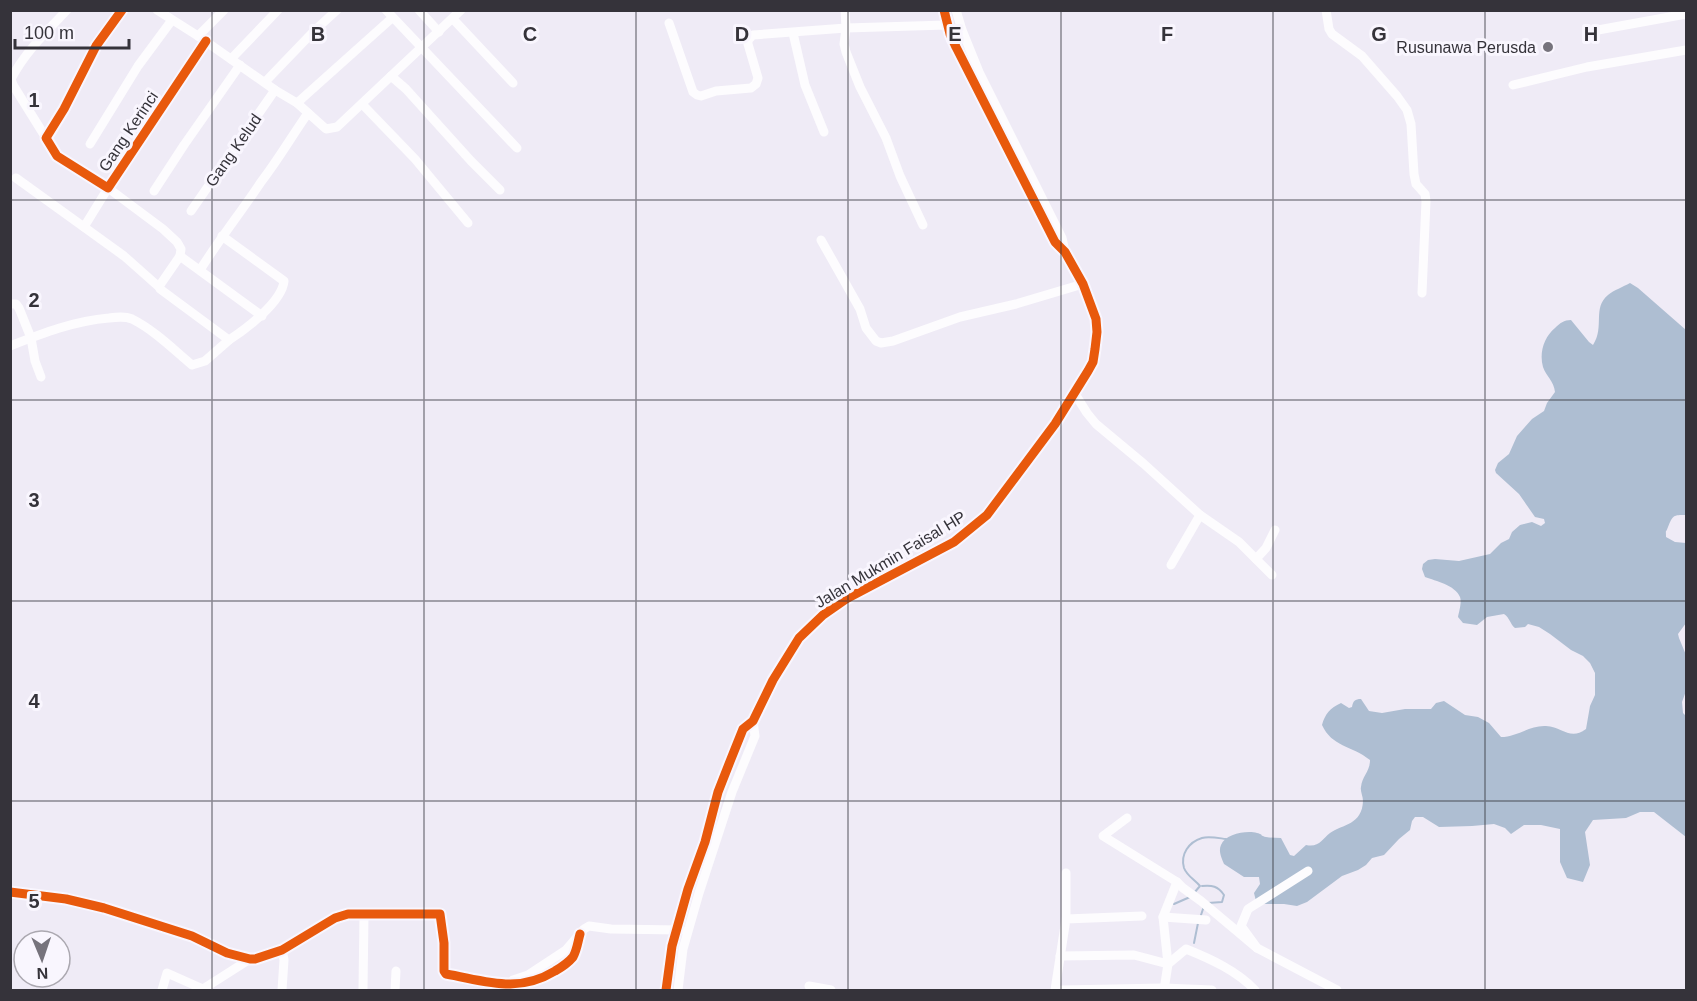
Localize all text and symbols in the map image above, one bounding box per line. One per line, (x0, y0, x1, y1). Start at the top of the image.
scale bar (15, 12, 129, 50)
text: 100 m (24, 23, 74, 43)
text: B (311, 23, 325, 45)
text: C (523, 23, 537, 45)
text: D (735, 23, 749, 45)
text: E (948, 23, 962, 45)
text: F (1161, 23, 1173, 45)
text: G (1371, 23, 1387, 45)
text: H (1584, 23, 1598, 45)
place label: Rusunawa Perusda (1396, 39, 1536, 56)
marker: Rusunawa Perusda (1541, 40, 1555, 54)
street label: Gang Kerinci (96, 88, 161, 174)
text: 1 (28, 89, 40, 111)
street label: Gang Kelud (202, 111, 265, 190)
text: 2 (28, 289, 40, 311)
text: 3 (28, 489, 40, 511)
street label: Jalan Mukmin Faisal HP (812, 508, 969, 611)
text: 4 (28, 690, 40, 712)
text: 5 (28, 890, 40, 912)
north arrow (12, 929, 72, 989)
text: N (36, 965, 49, 982)

